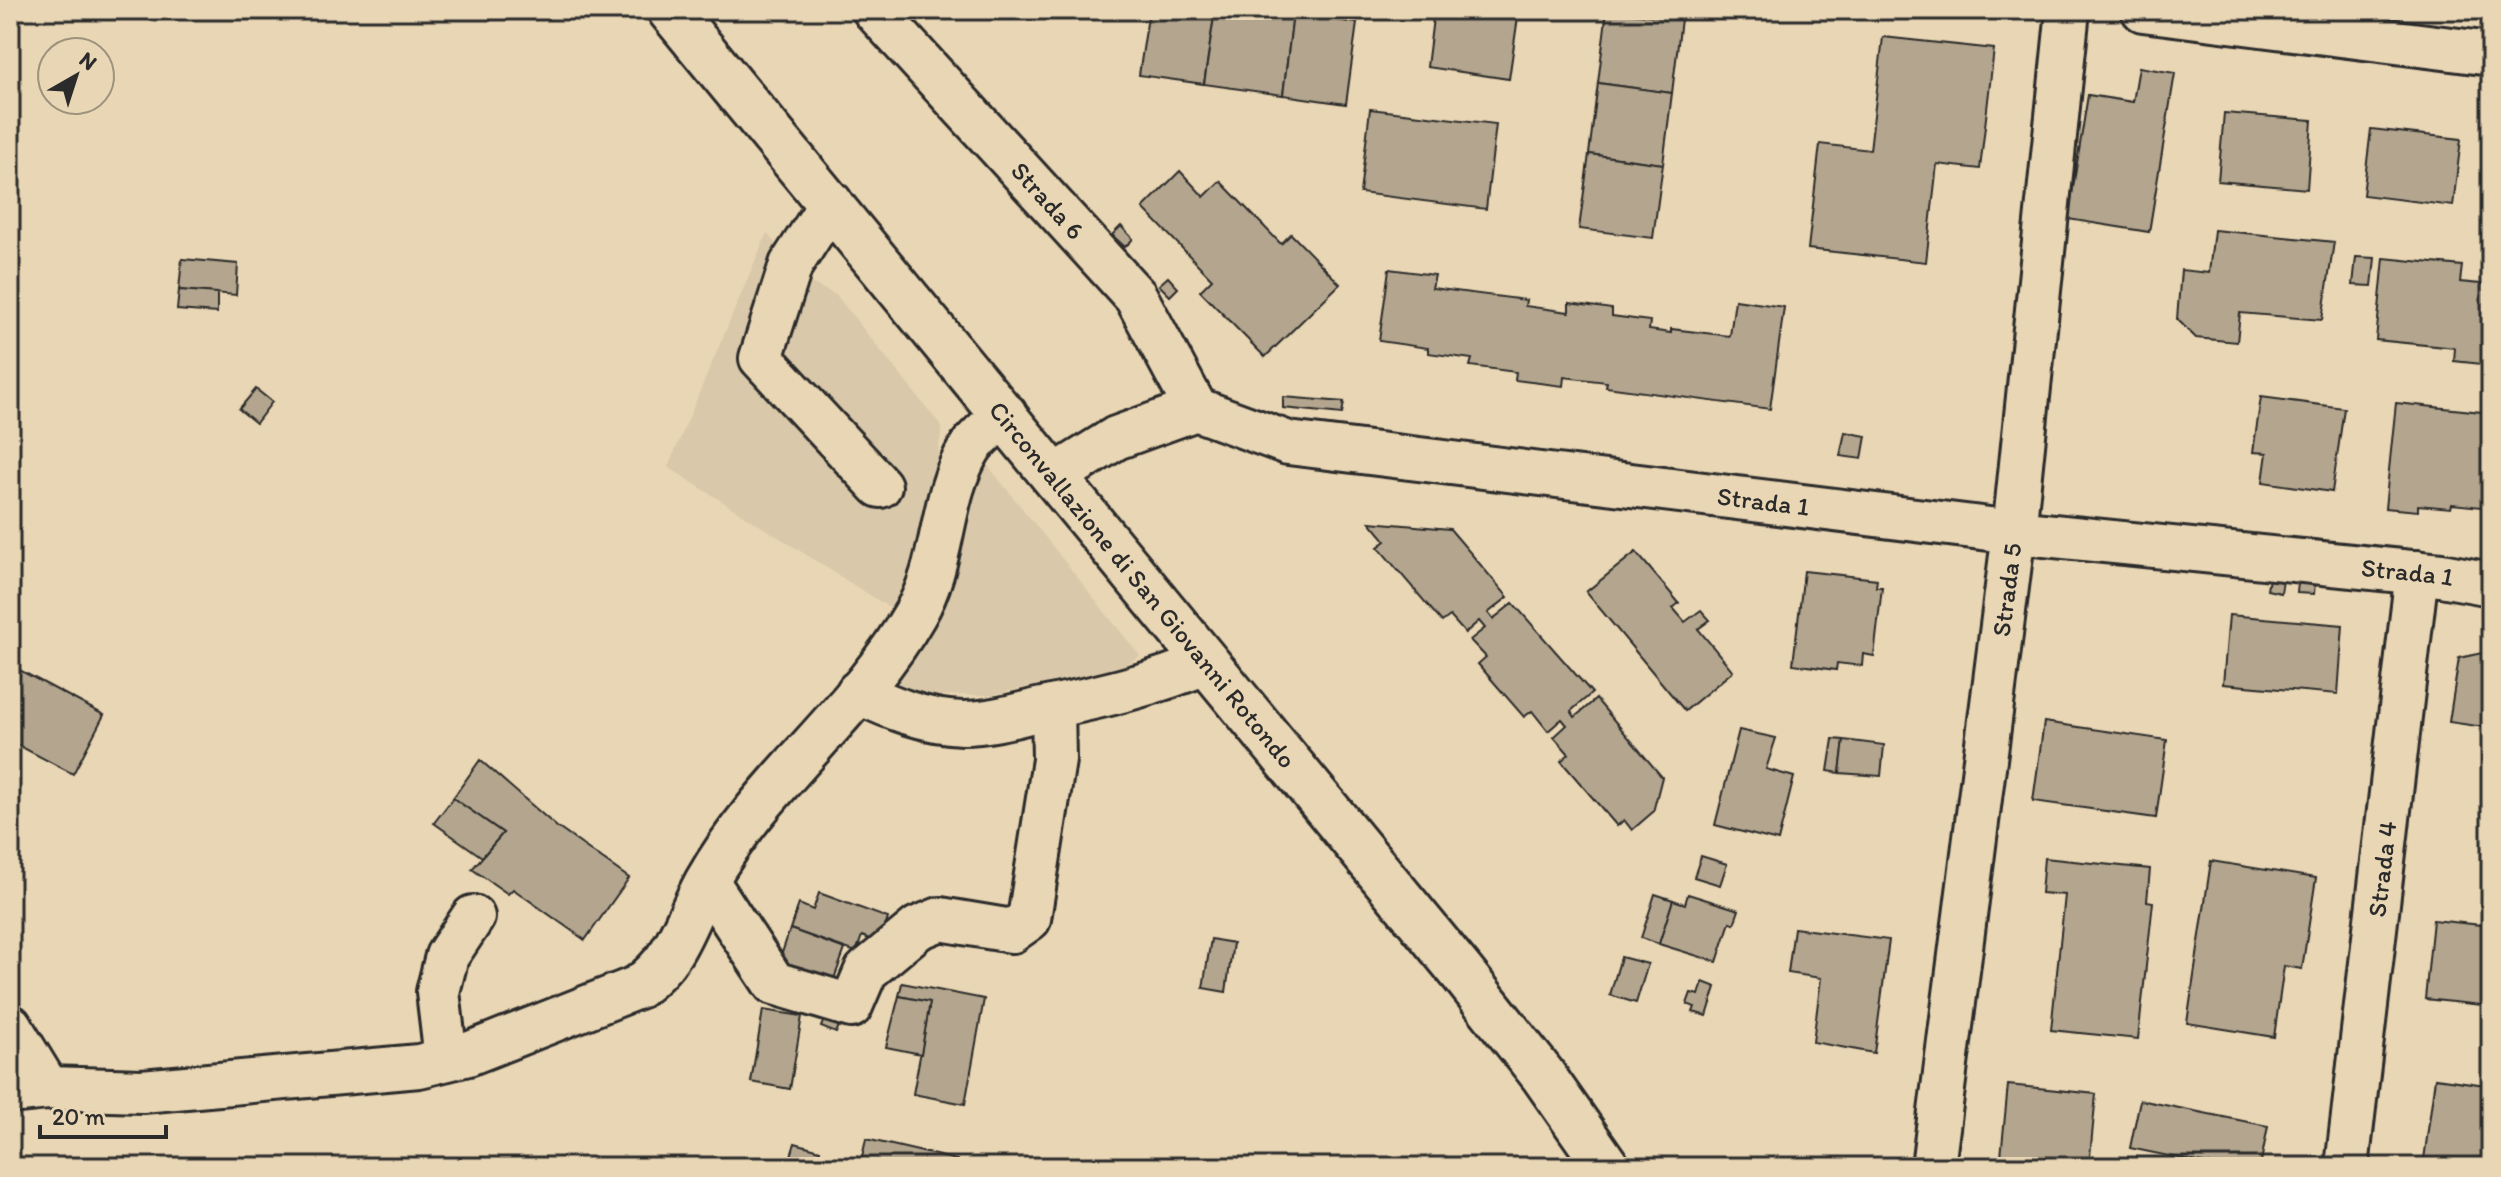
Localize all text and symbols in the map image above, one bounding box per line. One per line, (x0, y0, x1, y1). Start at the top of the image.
north arrow (36, 36, 116, 116)
text: N (74, 46, 103, 76)
street label: Strada 6 (1004, 155, 1092, 246)
street label: Circonvallazione di San Giovanni Rotondo (982, 394, 1303, 775)
street label: Strada 1 (1715, 480, 1811, 523)
street label: Strada 5 (1985, 541, 2028, 638)
street label: Strada 1 (2360, 551, 2456, 593)
street label: Strada 4 (2361, 819, 2404, 919)
scale bar (40, 1089, 166, 1139)
text: 20 m (52, 1102, 105, 1131)

